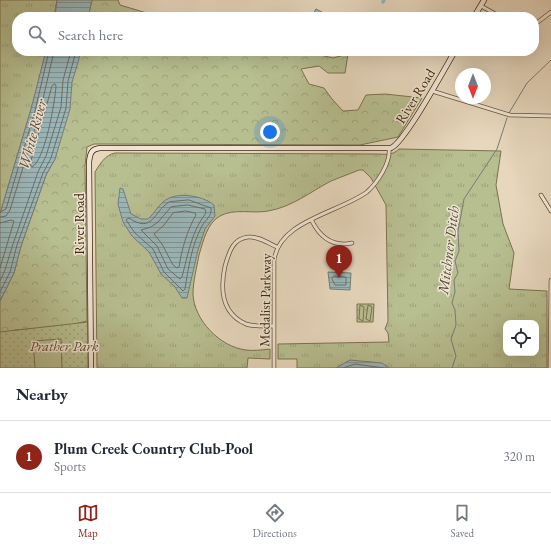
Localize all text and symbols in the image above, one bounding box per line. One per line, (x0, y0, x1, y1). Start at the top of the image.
search box (12, 12, 539, 56)
icon: search (26, 23, 48, 45)
text: Search here (58, 25, 123, 44)
street label: River Road (391, 64, 439, 127)
north arrow (455, 68, 491, 104)
water label: White River (14, 96, 51, 171)
your location (260, 122, 280, 142)
street label: River Road (70, 192, 88, 255)
water label: Mitchner Ditch (433, 204, 463, 296)
pin: 1 (326, 245, 352, 278)
street label: Medalist Parkway (255, 252, 275, 347)
map controls (503, 320, 539, 356)
button: locate (503, 320, 539, 356)
park label: Prather Park (30, 337, 99, 355)
text: Nearby (16, 383, 68, 405)
text: Plum Creek Country Club-Pool (54, 439, 253, 458)
text: 1 (26, 448, 32, 465)
text: 320 m (504, 448, 535, 465)
text: Sports (54, 458, 86, 475)
tab: Map (77, 502, 99, 540)
tab: Directions (253, 502, 297, 540)
tab: Saved (451, 502, 474, 540)

